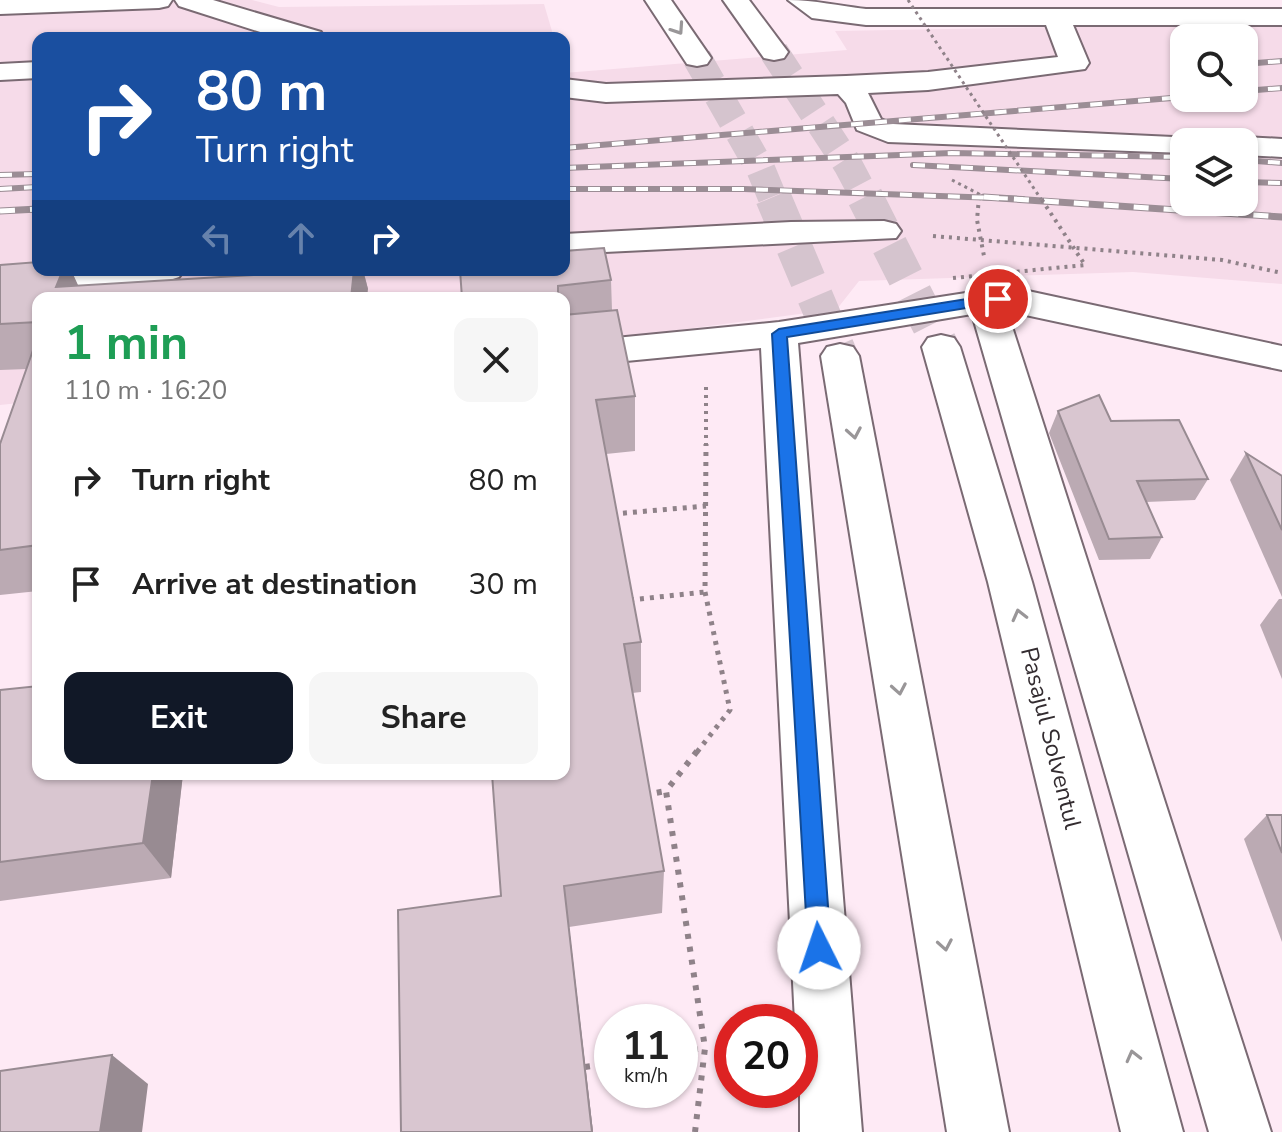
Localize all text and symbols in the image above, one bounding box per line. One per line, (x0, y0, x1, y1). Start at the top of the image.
one-way arrow (668, 20, 683, 35)
map controls (1170, 24, 1258, 216)
button: search (1170, 24, 1258, 112)
text: 80 m (196, 53, 327, 130)
icon: right (64, 64, 168, 168)
text: Turn right (196, 126, 353, 175)
button: layers (1170, 128, 1258, 216)
icon: left (195, 216, 239, 260)
icon: ahead (279, 216, 323, 260)
icon: right (363, 216, 407, 260)
pin (964, 265, 1032, 333)
icon: arrive (976, 277, 1020, 321)
text: 1 min (64, 310, 188, 376)
button: close (454, 318, 538, 402)
text: 110 m · 16:20 (64, 373, 227, 408)
one-way arrow (844, 426, 861, 440)
icon: right (64, 458, 108, 502)
text: Turn right (132, 460, 270, 501)
text: 80 m (469, 460, 538, 501)
icon: arrive (64, 562, 108, 606)
text: Arrive at destination (132, 564, 417, 605)
text: 30 m (469, 564, 538, 605)
one-way arrow (1011, 608, 1028, 622)
street label: Pasajul Solventul (1013, 644, 1089, 832)
button: Exit (64, 672, 293, 764)
button: Share (309, 672, 538, 764)
one-way arrow (890, 682, 907, 696)
position arrow (777, 906, 861, 990)
one-way arrow (935, 938, 952, 952)
speed limit sign: 20 (714, 1004, 818, 1108)
text: 11 (622, 1019, 670, 1073)
one-way arrow (1125, 1050, 1142, 1064)
text: km/h (624, 1062, 668, 1089)

